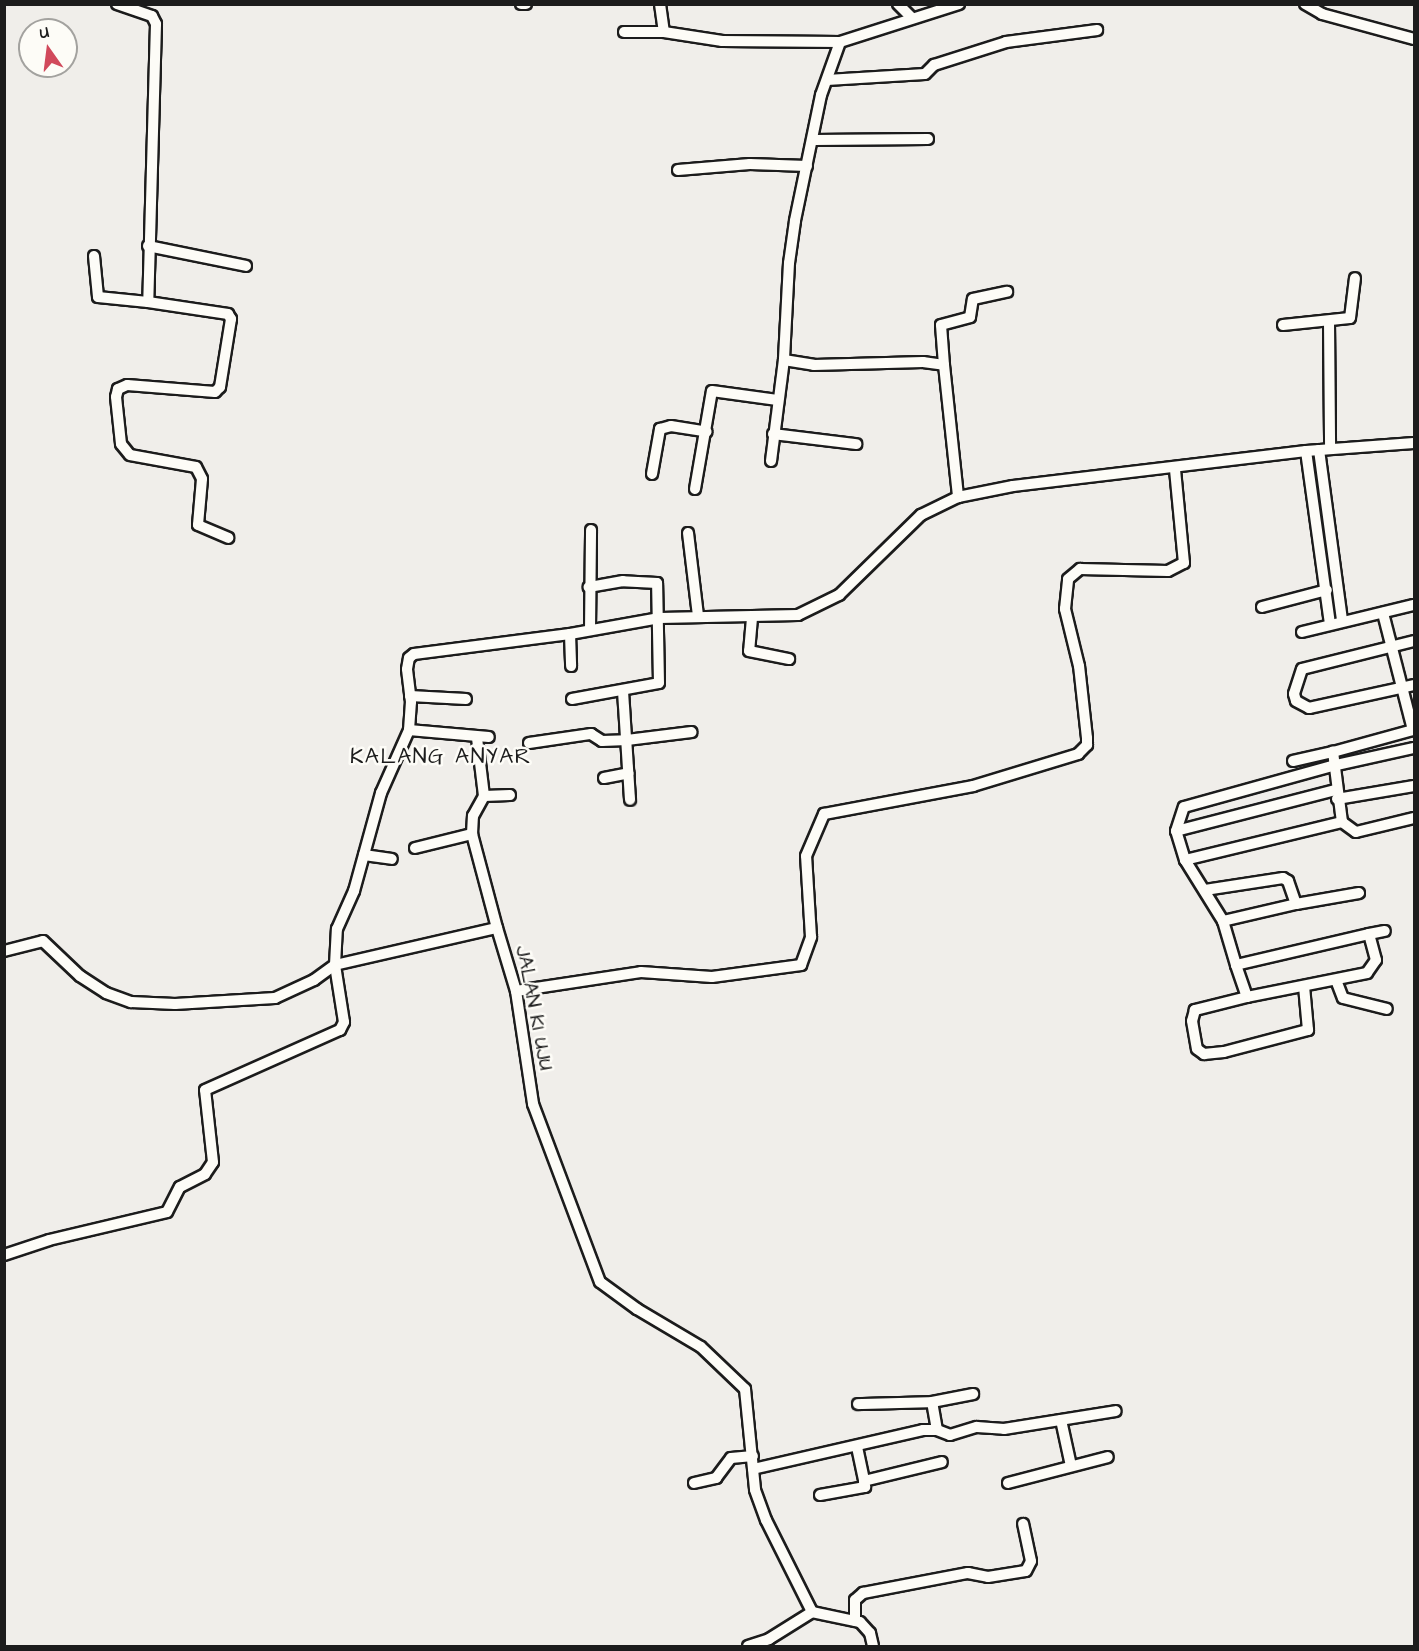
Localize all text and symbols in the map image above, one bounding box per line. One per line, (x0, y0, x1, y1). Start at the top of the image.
north arrow (18, 18, 78, 78)
text: U (37, 21, 51, 44)
district label: KALANG ANYAR (350, 744, 532, 770)
street label: JALAN KI UJU (510, 943, 558, 1073)

